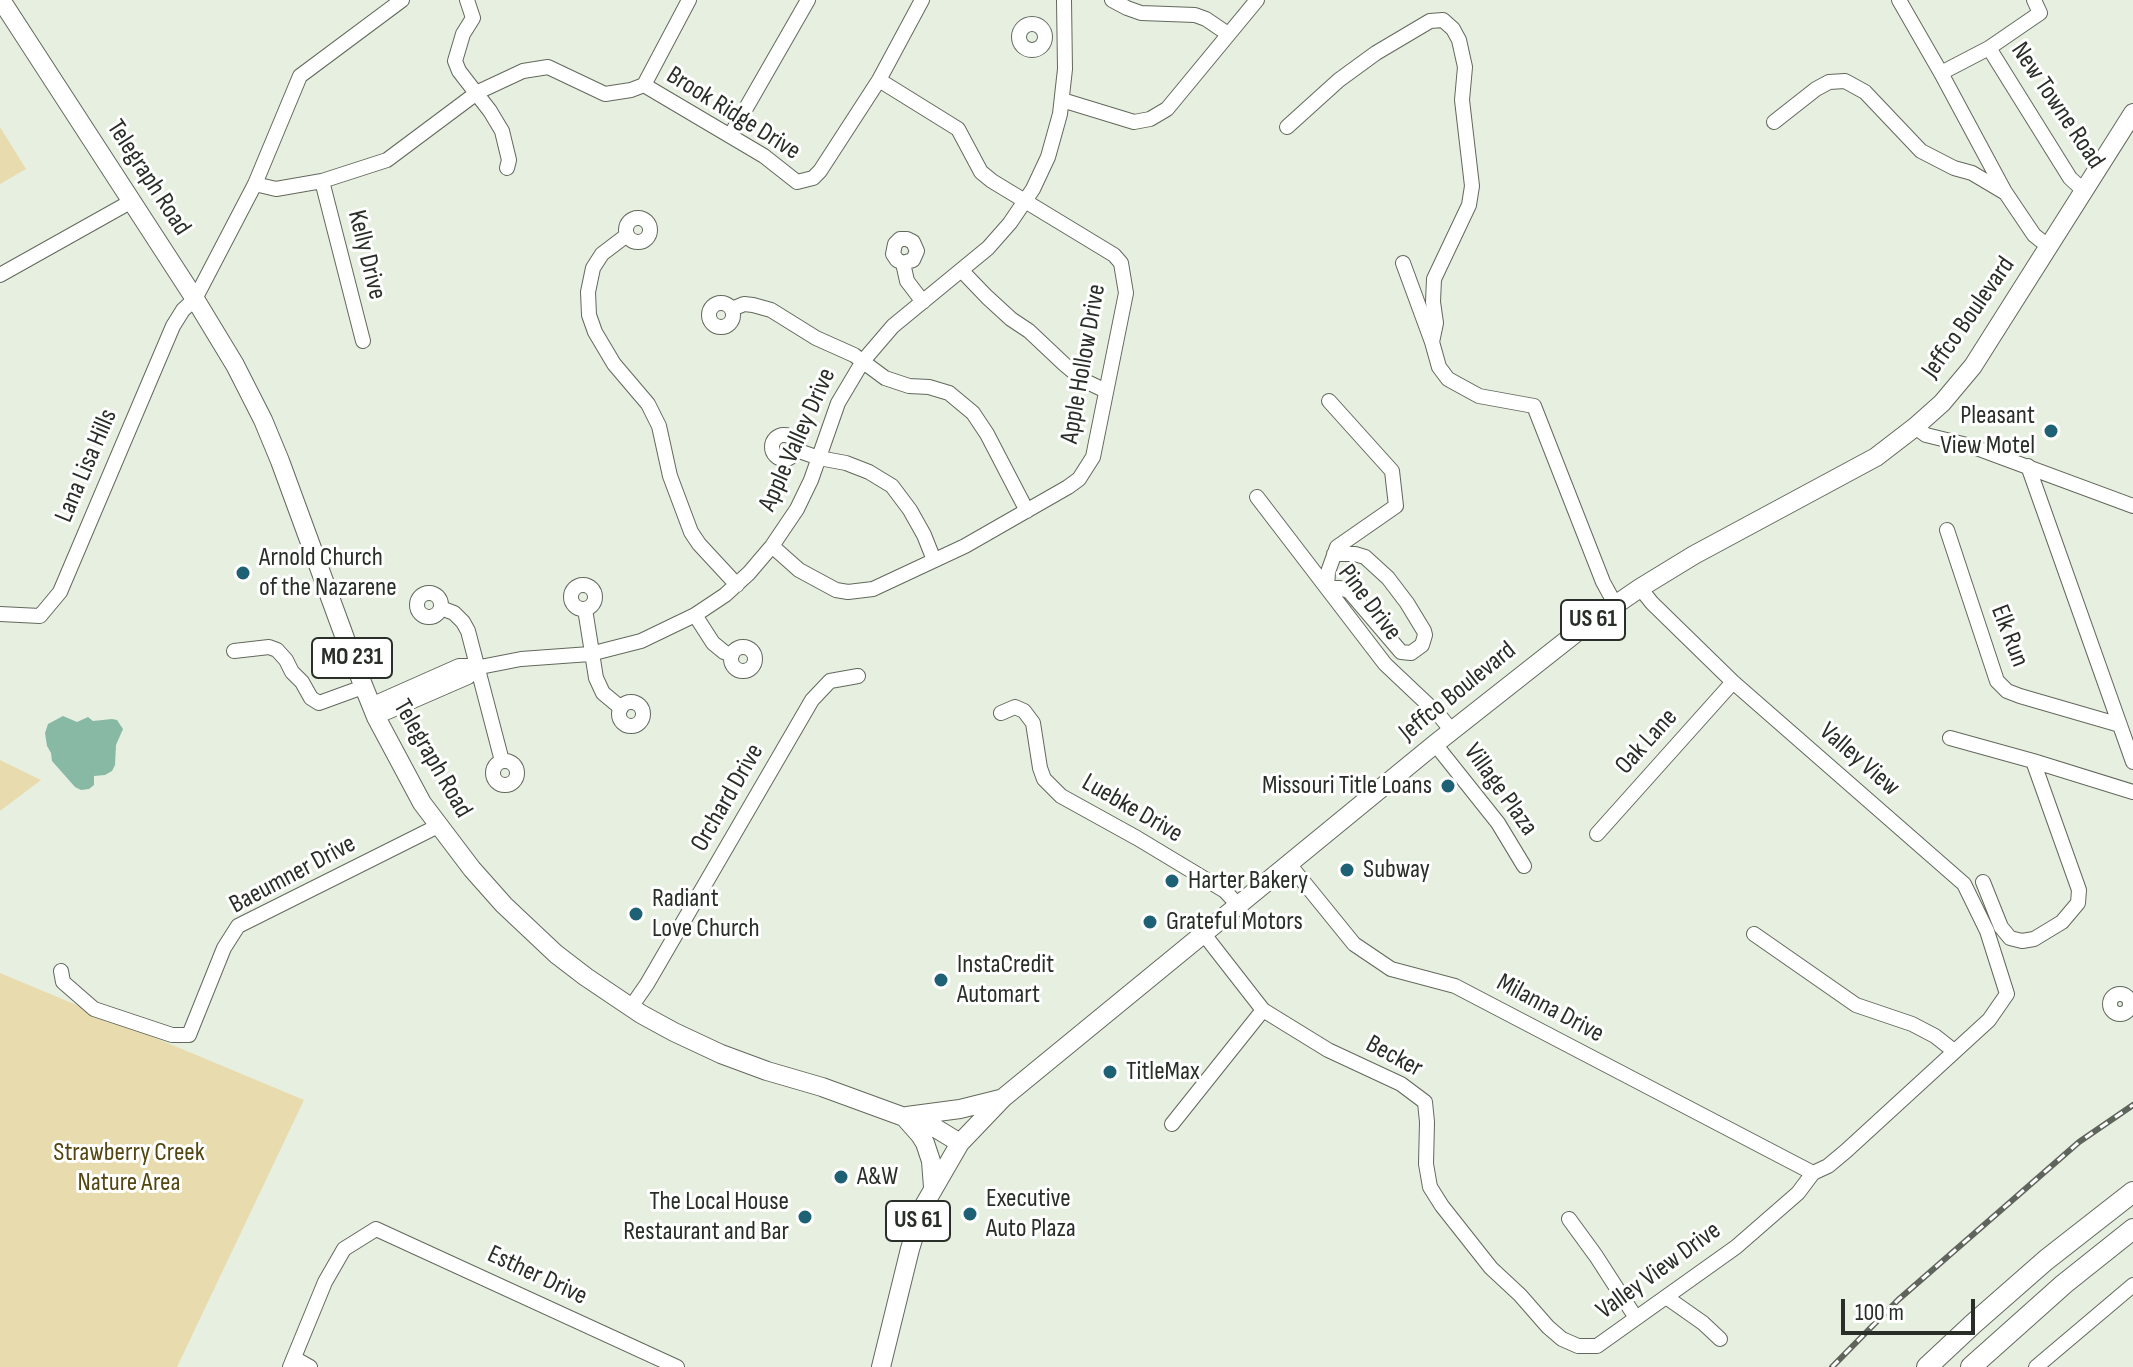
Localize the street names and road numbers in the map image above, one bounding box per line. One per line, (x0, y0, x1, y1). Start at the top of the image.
street label: New Towne Road (2003, 37, 2111, 175)
street label: Brook Ridge Drive (660, 60, 806, 168)
street label: Telegraph Road (99, 114, 197, 242)
street label: Kelly Drive (340, 207, 392, 303)
street label: Jeffco Boulevard (1916, 251, 2022, 385)
street label: Apple Hollow Drive (1055, 282, 1113, 446)
street label: Apple Valley Drive (753, 364, 843, 516)
street label: Lana Lisa Hills (49, 405, 125, 527)
street label: Pine Drive (1330, 559, 1408, 647)
road number: US 61 (1561, 600, 1625, 640)
street label: Elk Run (1983, 601, 2035, 671)
street label: Jeffco Boulevard (1393, 635, 1523, 749)
road number: MO 231 (312, 638, 392, 678)
street label: Telegraph Road (386, 694, 478, 824)
street label: Oak Lane (1609, 703, 1685, 781)
street label: Valley View (1812, 717, 1906, 803)
street label: Village Plaza (1456, 738, 1544, 842)
street label: Orchard Drive (685, 739, 771, 857)
street label: Luebke Drive (1076, 768, 1188, 850)
street label: Baeumner Drive (225, 829, 361, 921)
street label: Milanna Drive (1491, 968, 1609, 1050)
street label: Becker (1360, 1029, 1428, 1085)
road number: US 61 (886, 1201, 950, 1241)
street label: Valley View Drive (1591, 1215, 1727, 1327)
street label: Esther Drive (482, 1239, 592, 1313)

